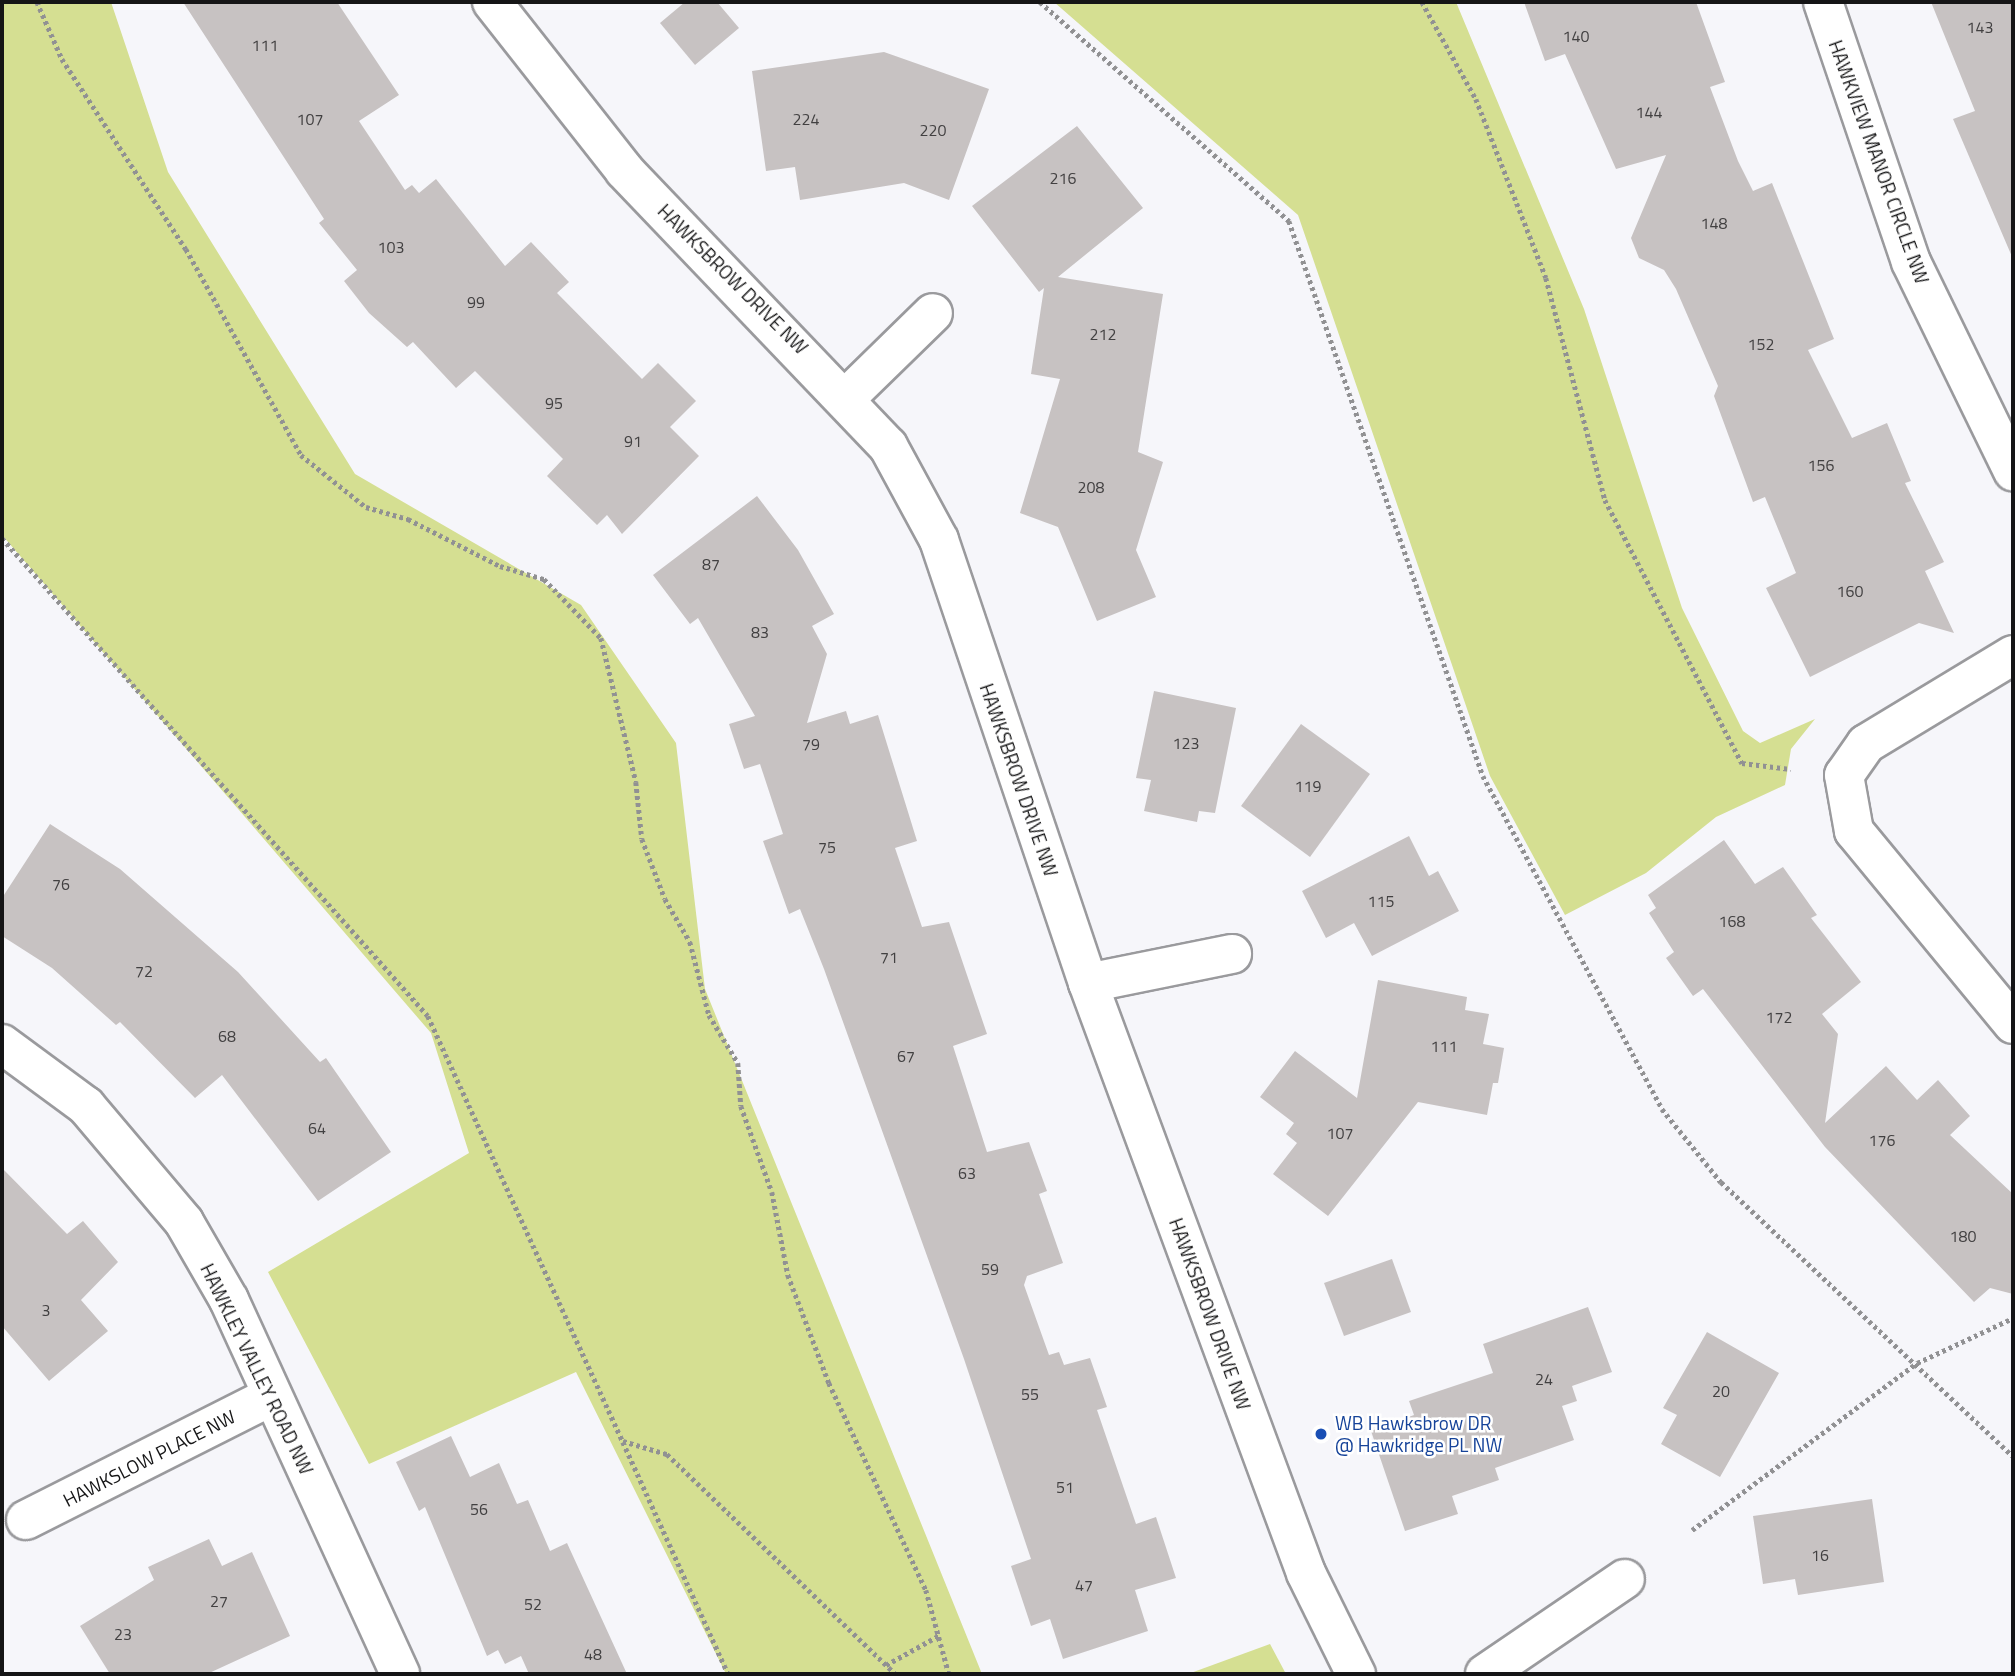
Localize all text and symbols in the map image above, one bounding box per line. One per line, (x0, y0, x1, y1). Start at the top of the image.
house number: 143 (1967, 17, 1993, 37)
house number: 140 (1563, 26, 1589, 46)
house number: 111 (252, 35, 278, 55)
street label: HAWKVIEW MANOR CIRCLE NW (1824, 37, 1934, 287)
house number: 144 (1636, 102, 1662, 122)
house number: 107 (297, 109, 323, 129)
house number: 224 (793, 109, 819, 129)
house number: 220 (920, 120, 946, 140)
house number: 216 (1050, 168, 1076, 188)
street label: HAWKSBROW DRIVE NW (653, 199, 813, 359)
house number: 148 (1701, 213, 1727, 233)
house number: 103 (378, 237, 404, 257)
house number: 99 (467, 292, 485, 312)
house number: 212 (1090, 324, 1116, 344)
house number: 152 (1748, 334, 1774, 354)
house number: 95 (545, 393, 563, 413)
house number: 91 (624, 431, 642, 451)
house number: 156 (1808, 455, 1834, 475)
house number: 208 (1078, 477, 1104, 497)
house number: 87 (702, 554, 720, 574)
house number: 160 (1837, 581, 1863, 601)
house number: 83 (751, 622, 769, 642)
street label: HAWKSBROW DRIVE NW (975, 680, 1063, 880)
house number: 123 (1173, 733, 1199, 753)
house number: 79 (802, 734, 820, 754)
house number: 119 (1295, 776, 1321, 796)
house number: 75 (818, 837, 836, 857)
house number: 76 (52, 874, 70, 894)
house number: 115 (1368, 891, 1394, 911)
house number: 168 (1719, 911, 1745, 931)
house number: 71 (880, 947, 898, 967)
house number: 72 (135, 961, 153, 981)
house number: 172 (1766, 1007, 1792, 1027)
house number: 68 (218, 1026, 236, 1046)
house number: 111 (1431, 1036, 1457, 1056)
house number: 67 (897, 1046, 915, 1066)
house number: 64 (308, 1118, 326, 1138)
house number: 107 (1327, 1123, 1353, 1143)
house number: 176 (1869, 1130, 1895, 1150)
house number: 63 (958, 1163, 976, 1183)
street label: HAWKSBROW DRIVE NW (1165, 1215, 1255, 1413)
house number: 180 (1950, 1226, 1976, 1246)
house number: 59 (981, 1259, 999, 1279)
street label: HAWKLEY VALLEY ROAD NW (196, 1260, 318, 1478)
house number: 3 (42, 1300, 50, 1320)
house number: 24 (1535, 1369, 1553, 1389)
house number: 20 (1712, 1381, 1730, 1401)
house number: 55 (1021, 1384, 1039, 1404)
street label: HAWKSLOW PLACE NW (59, 1405, 239, 1511)
place label: WB Hawksbrow DR @ Hawkridge PL NW (1335, 1412, 1502, 1456)
marker: WB Hawksbrow DR @ Hawkridge PL NW (1313, 1426, 1329, 1442)
house number: 51 (1056, 1477, 1074, 1497)
house number: 56 (470, 1499, 488, 1519)
house number: 16 (1811, 1545, 1829, 1565)
house number: 47 (1075, 1575, 1093, 1595)
house number: 27 (210, 1591, 228, 1611)
house number: 52 (524, 1594, 542, 1614)
house number: 23 (114, 1624, 132, 1644)
house number: 48 (584, 1644, 602, 1664)

